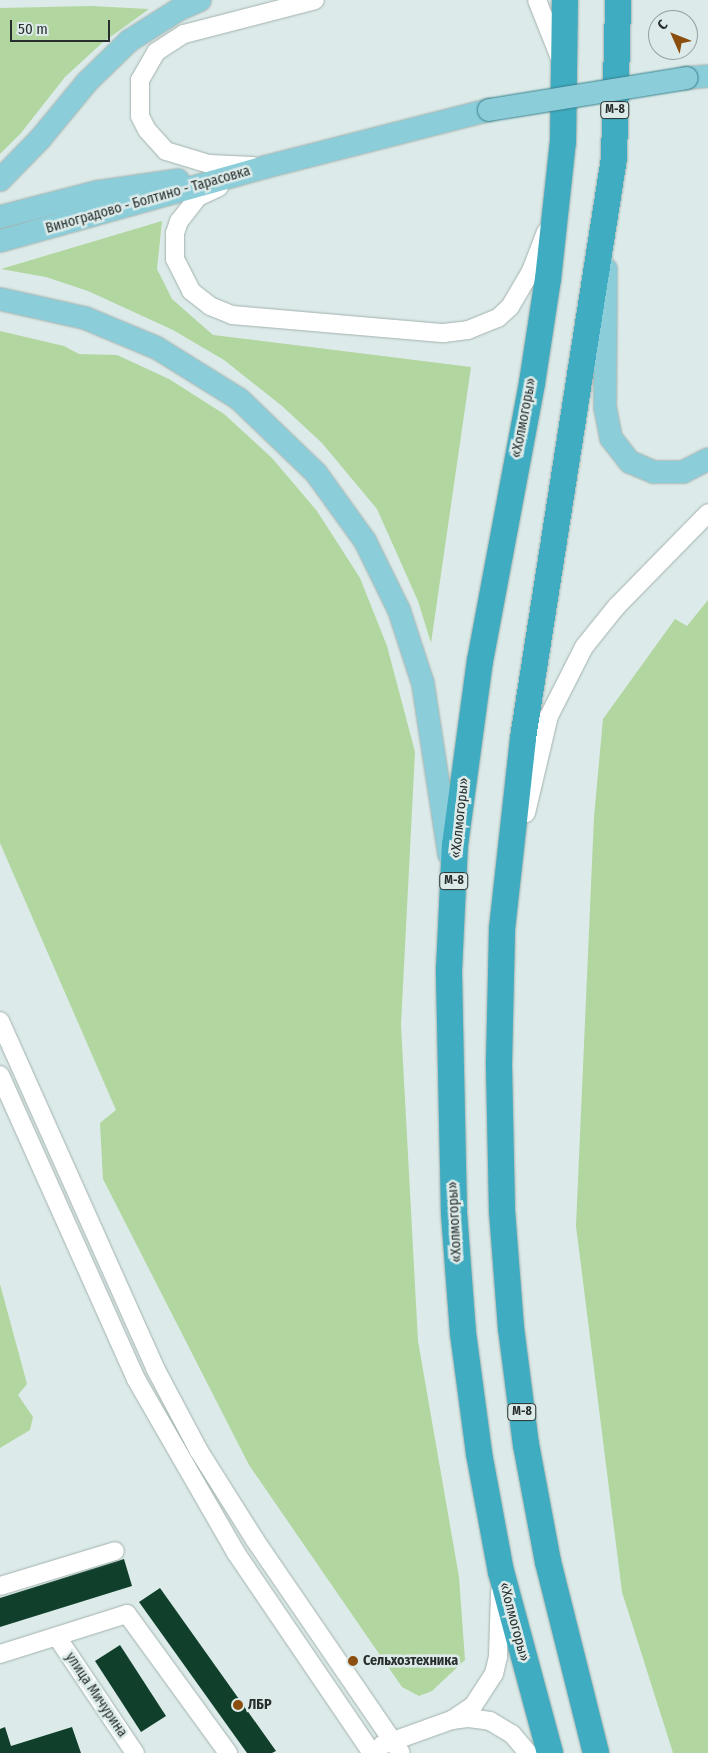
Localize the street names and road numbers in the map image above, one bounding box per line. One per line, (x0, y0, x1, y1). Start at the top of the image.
road number: М-8 (600, 100, 630, 120)
street label: Виноградово - Болтино - Тарасовка (44, 163, 252, 237)
street label: «Холмогоры» (508, 377, 540, 459)
street label: «Холмогоры» (447, 777, 473, 859)
road number: М-8 (439, 871, 469, 890)
street label: «Холмогоры» (444, 1181, 466, 1263)
road number: М-8 (507, 1402, 537, 1421)
street label: «Холмогоры» (495, 1581, 533, 1663)
street label: улица Мичурина (62, 1650, 130, 1740)

